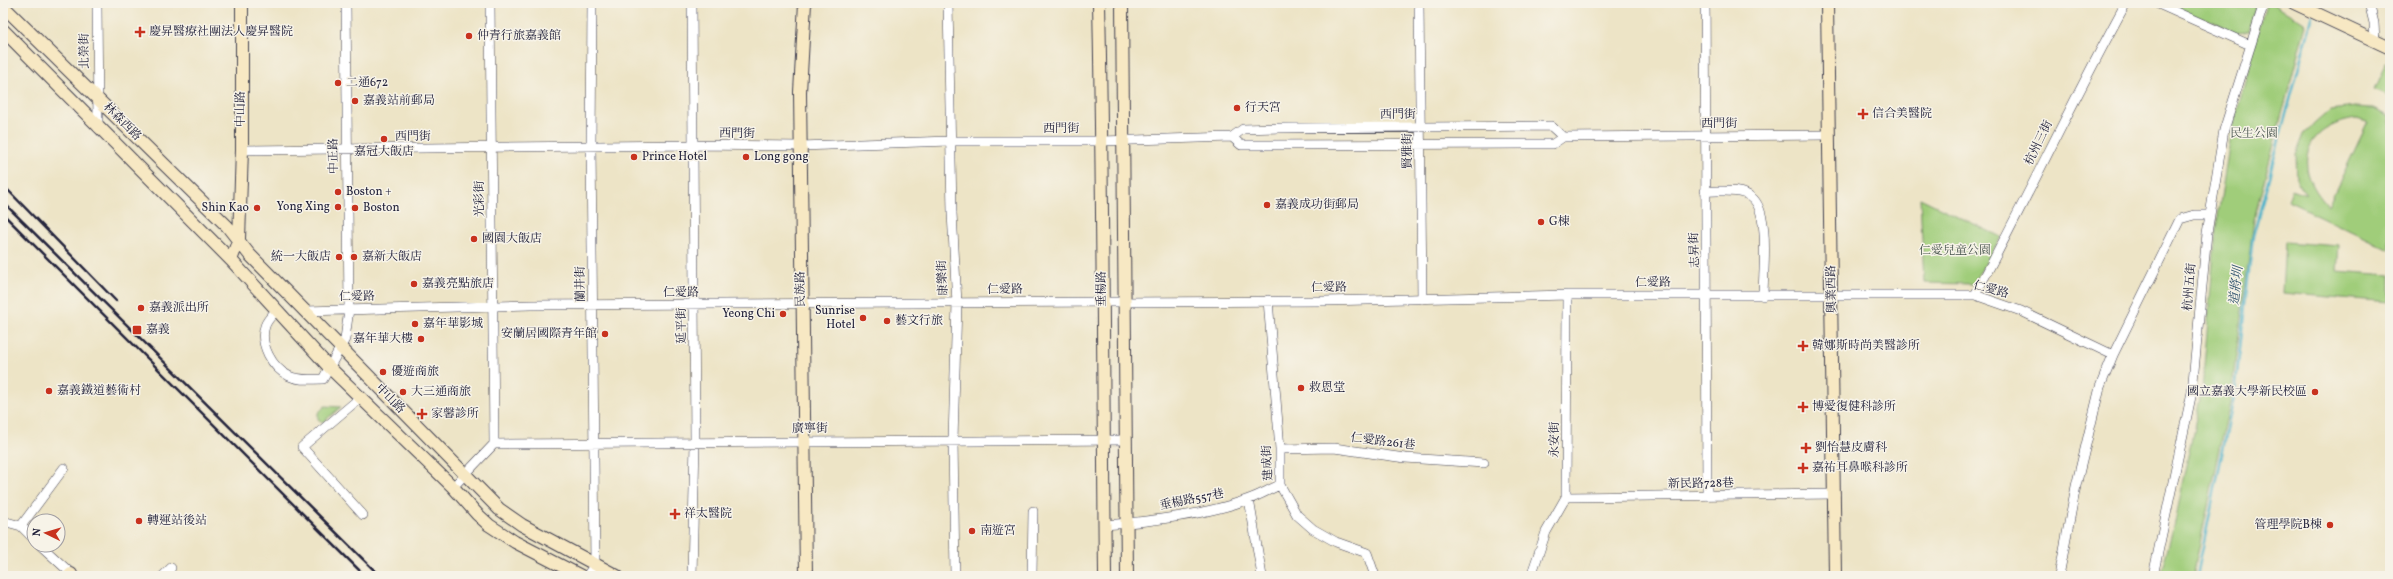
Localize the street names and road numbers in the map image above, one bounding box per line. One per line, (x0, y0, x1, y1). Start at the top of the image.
street label: 北榮街 (77, 32, 93, 69)
street label: 中山路 (233, 91, 249, 127)
street label: 林森西路 (99, 99, 145, 145)
street label: 西門街 (1380, 107, 1417, 123)
street label: 西門街 (1701, 116, 1738, 132)
street label: 杭州三街 (2021, 117, 2057, 168)
street label: 西門街 (1043, 121, 1080, 137)
street label: 西門街 (719, 126, 756, 142)
street label: 西門街 (395, 129, 432, 145)
street label: 賢雅街 (1400, 132, 1416, 169)
street label: 中正路 (326, 138, 342, 174)
street label: 光彩街 (472, 180, 488, 217)
street label: 志昇街 (1686, 231, 1704, 268)
street label: 康樂街 (934, 259, 952, 296)
street label: 杭州五街 (2180, 261, 2200, 312)
street label: 蘭井街 (573, 265, 589, 302)
street label: 興業西路 (1824, 265, 1840, 313)
street label: 民族路 (793, 271, 809, 307)
street label: 垂楊路 (1094, 271, 1110, 307)
street label: 仁愛路 (1635, 275, 1671, 291)
street label: 仁愛路 (1972, 278, 2010, 302)
street label: 仁愛路 (1311, 280, 1347, 296)
street label: 仁愛路 (987, 282, 1023, 298)
street label: 仁愛路 (663, 285, 699, 301)
street label: 仁愛路 (339, 289, 375, 305)
street label: 延平街 (674, 307, 690, 344)
street label: 中山路 (372, 381, 408, 417)
street label: 廣寧街 (792, 421, 829, 437)
street label: 永安街 (1547, 421, 1563, 458)
street label: 仁愛路261巷 (1350, 430, 1416, 454)
street label: 建成街 (1259, 444, 1277, 481)
street label: 新民路728巷 (1668, 475, 1734, 493)
street label: 垂楊路557巷 (1158, 486, 1226, 514)

